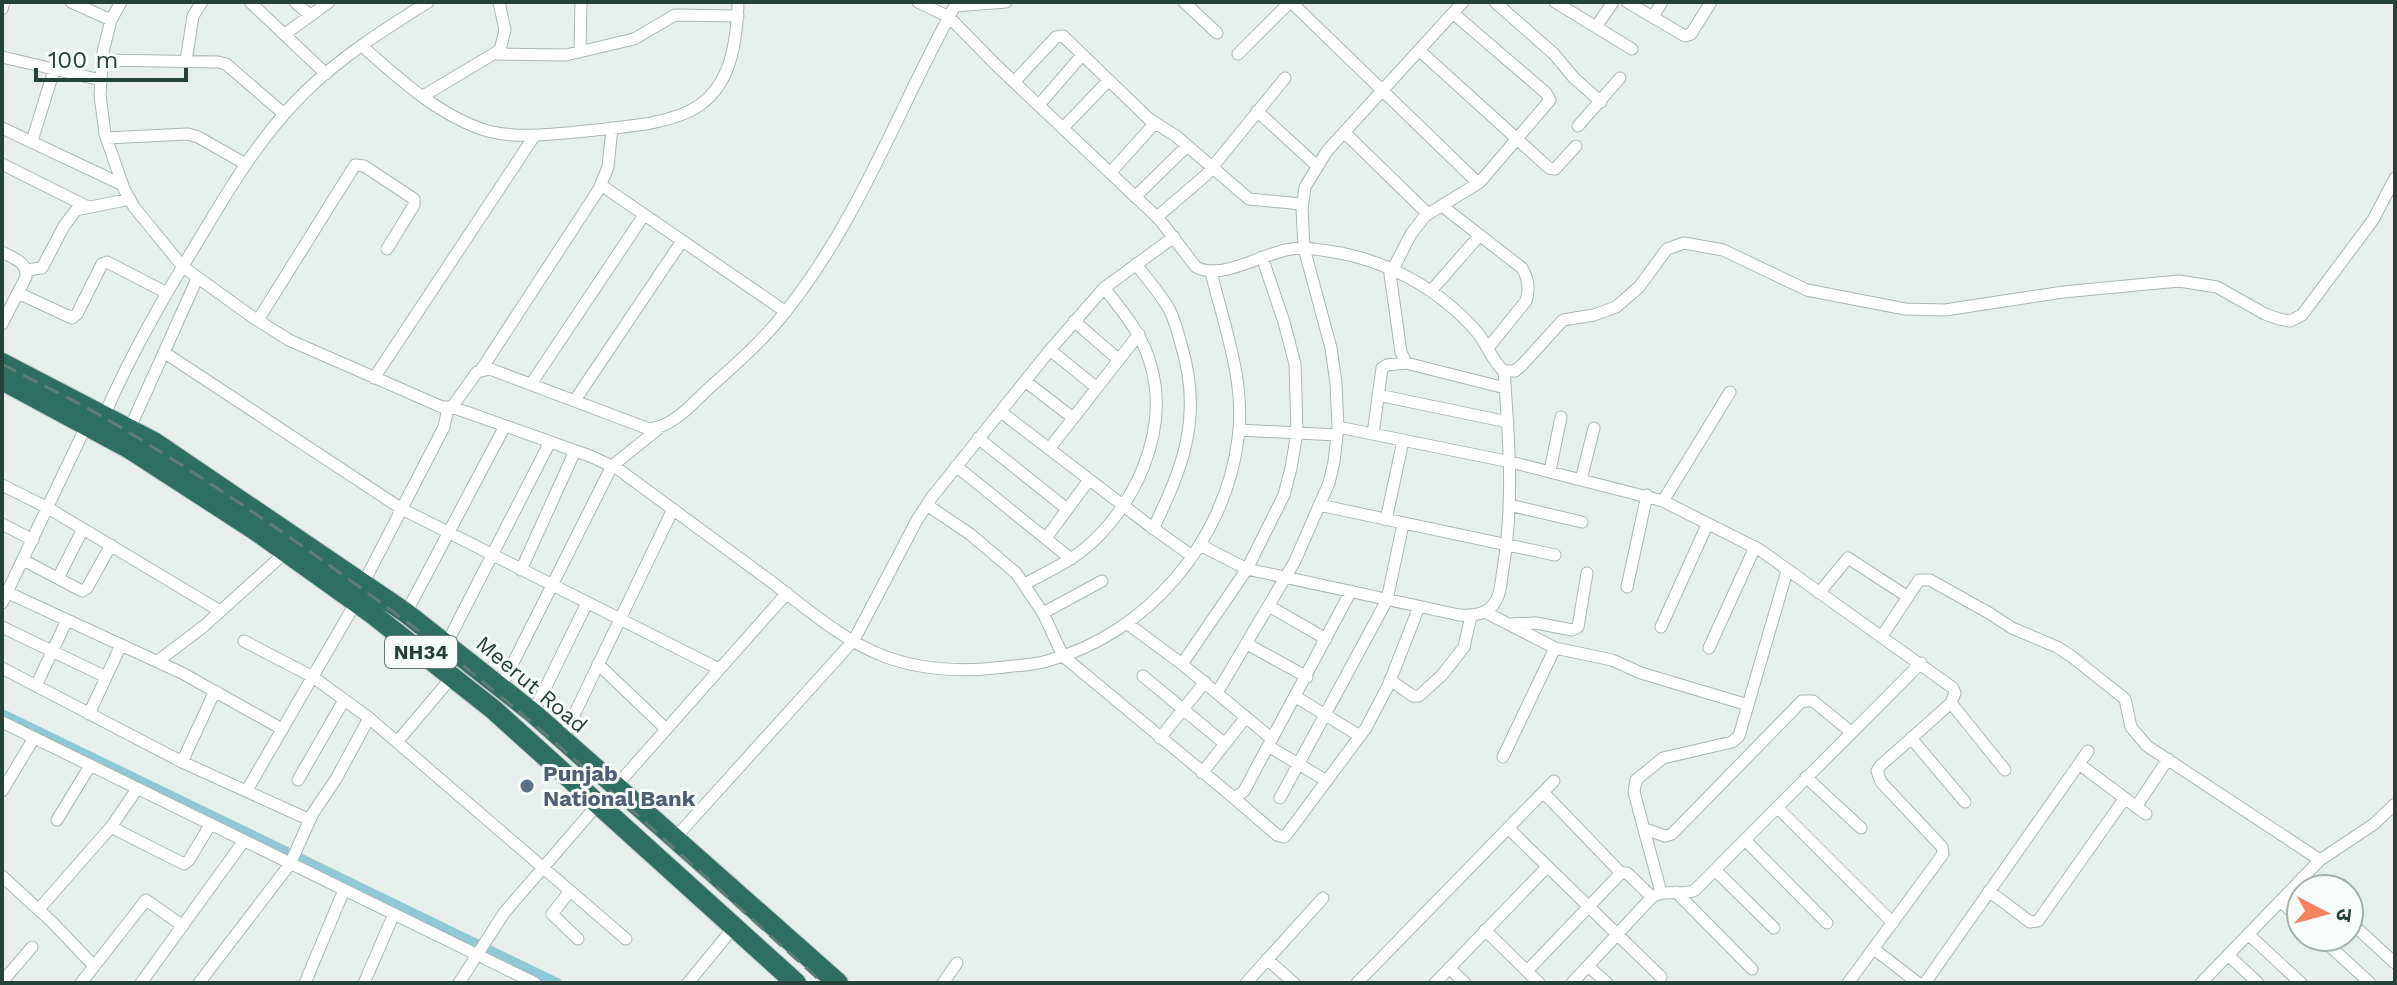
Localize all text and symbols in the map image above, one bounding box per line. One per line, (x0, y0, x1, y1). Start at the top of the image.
scale bar (36, 32, 186, 82)
text: 100 m (48, 46, 118, 74)
street label: Meerut Road (471, 631, 592, 738)
road number: NH34 (385, 636, 457, 668)
place label: Punjab National Bank (543, 761, 696, 811)
marker: Punjab National Bank (518, 777, 536, 795)
north arrow (2285, 873, 2365, 953)
text: उ (2331, 907, 2357, 924)

